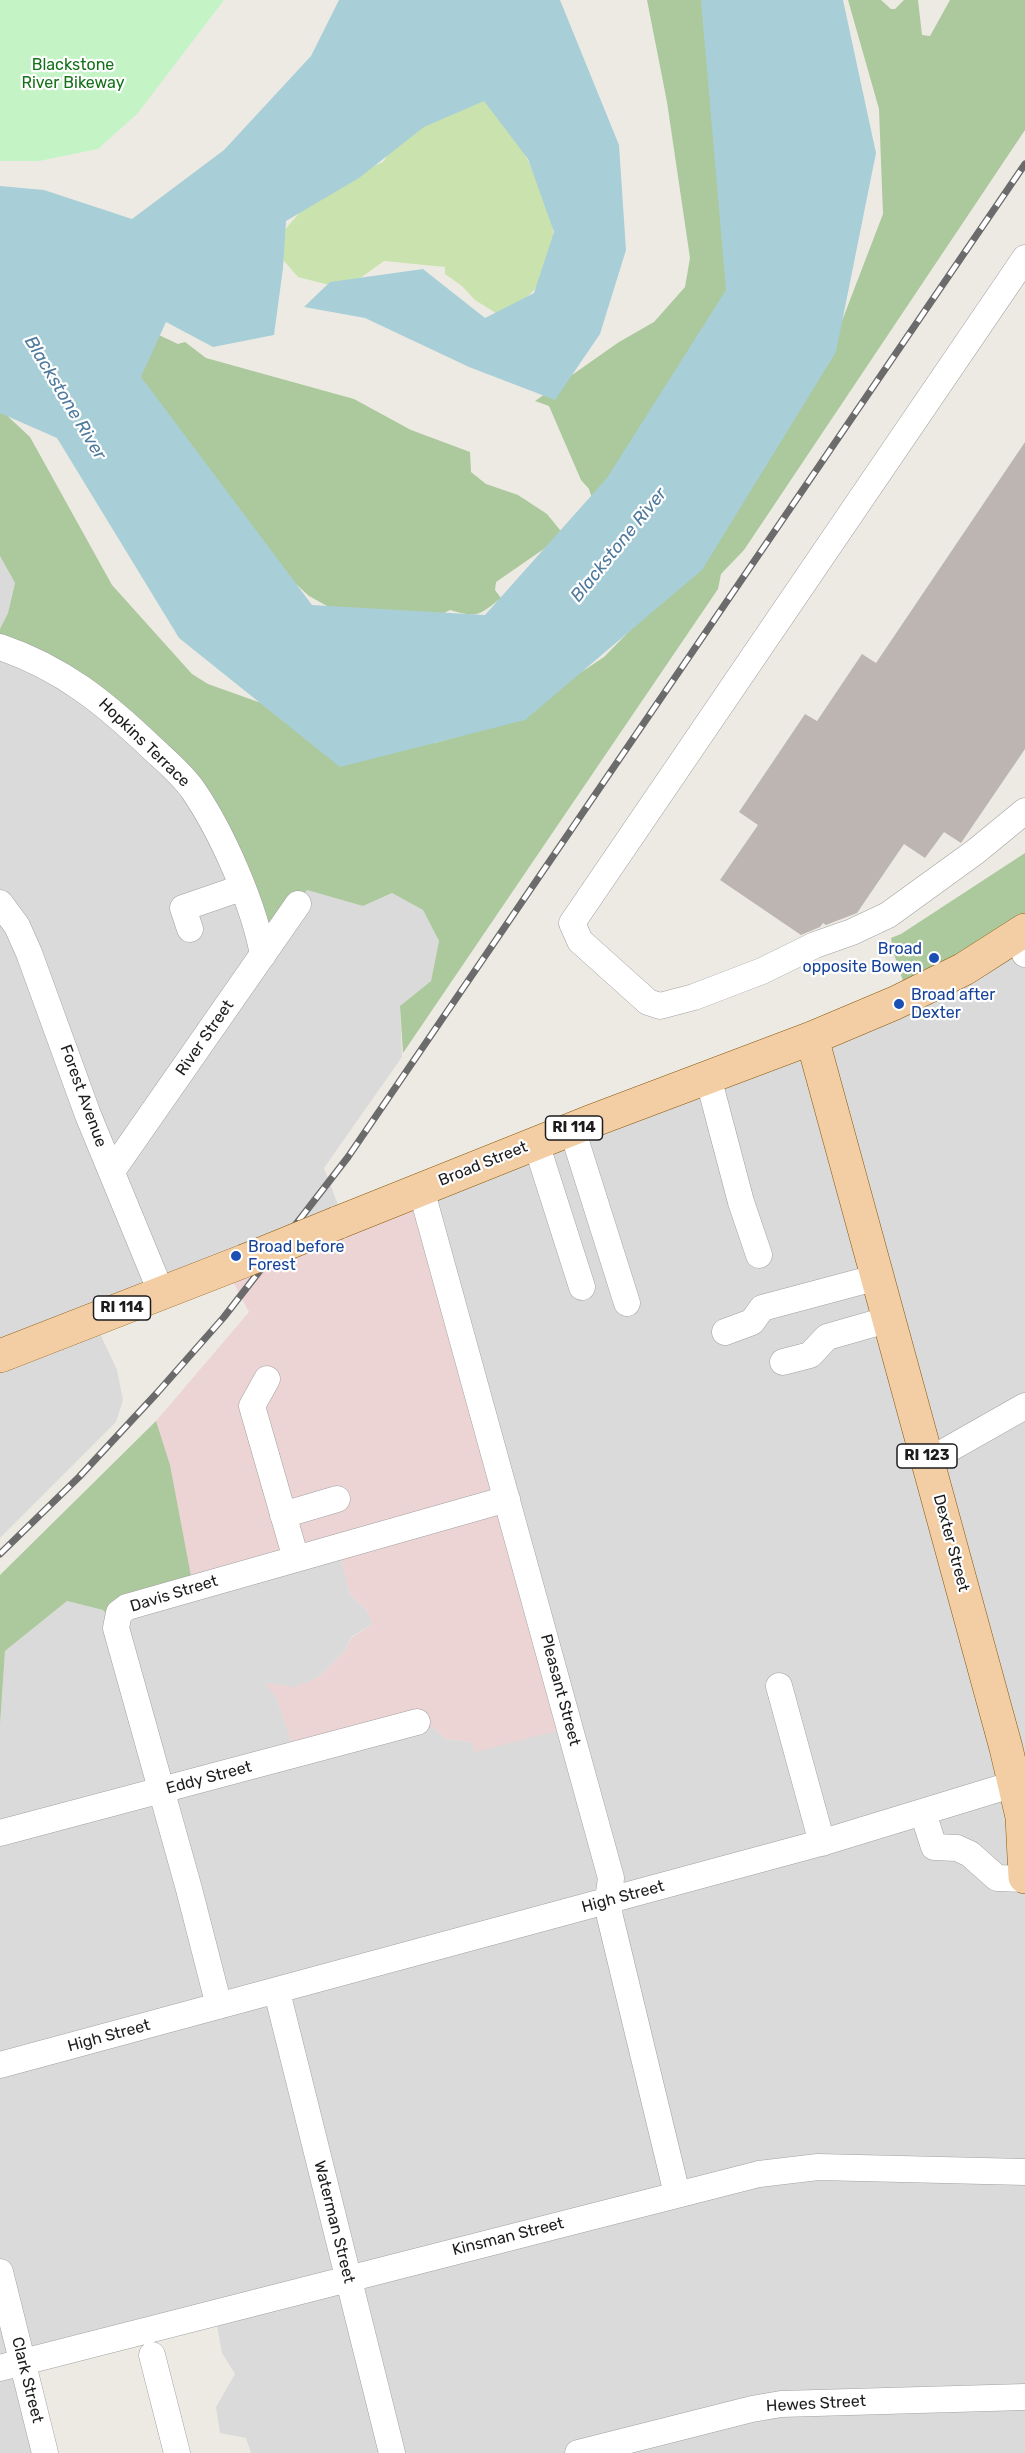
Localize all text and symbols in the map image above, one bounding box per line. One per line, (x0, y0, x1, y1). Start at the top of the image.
park label: Blackstone River Bikeway (21, 55, 125, 93)
water label: Blackstone River (20, 332, 110, 464)
water label: Blackstone River (566, 484, 672, 606)
street label: Hopkins Terrace (94, 695, 194, 791)
place label: Broad opposite Bowen (802, 939, 922, 977)
marker: Broad opposite Bowen (927, 951, 941, 965)
place label: Broad after Dexter (911, 985, 995, 1023)
street label: River Street (172, 996, 238, 1080)
marker: Broad after Dexter (892, 997, 906, 1011)
street label: Forest Avenue (56, 1042, 110, 1150)
road number: RI 114 (546, 1116, 602, 1140)
street label: Broad Street (436, 1137, 530, 1191)
place label: Broad before Forest (248, 1237, 345, 1275)
marker: Broad before Forest (229, 1249, 243, 1263)
road number: RI 114 (94, 1296, 150, 1320)
road number: RI 123 (897, 1444, 957, 1468)
street label: Dexter Street (929, 1492, 973, 1594)
street label: Davis Street (128, 1572, 220, 1616)
street label: Pleasant Street (536, 1632, 584, 1748)
street label: Eddy Street (164, 1757, 254, 1799)
street label: High Street (580, 1877, 666, 1917)
street label: High Street (66, 2016, 152, 2056)
street label: Waterman Street (310, 2159, 358, 2285)
street label: Kinsman Street (450, 2214, 566, 2260)
street label: Clark Street (7, 2335, 47, 2425)
street label: Hewes Street (766, 2392, 866, 2416)

